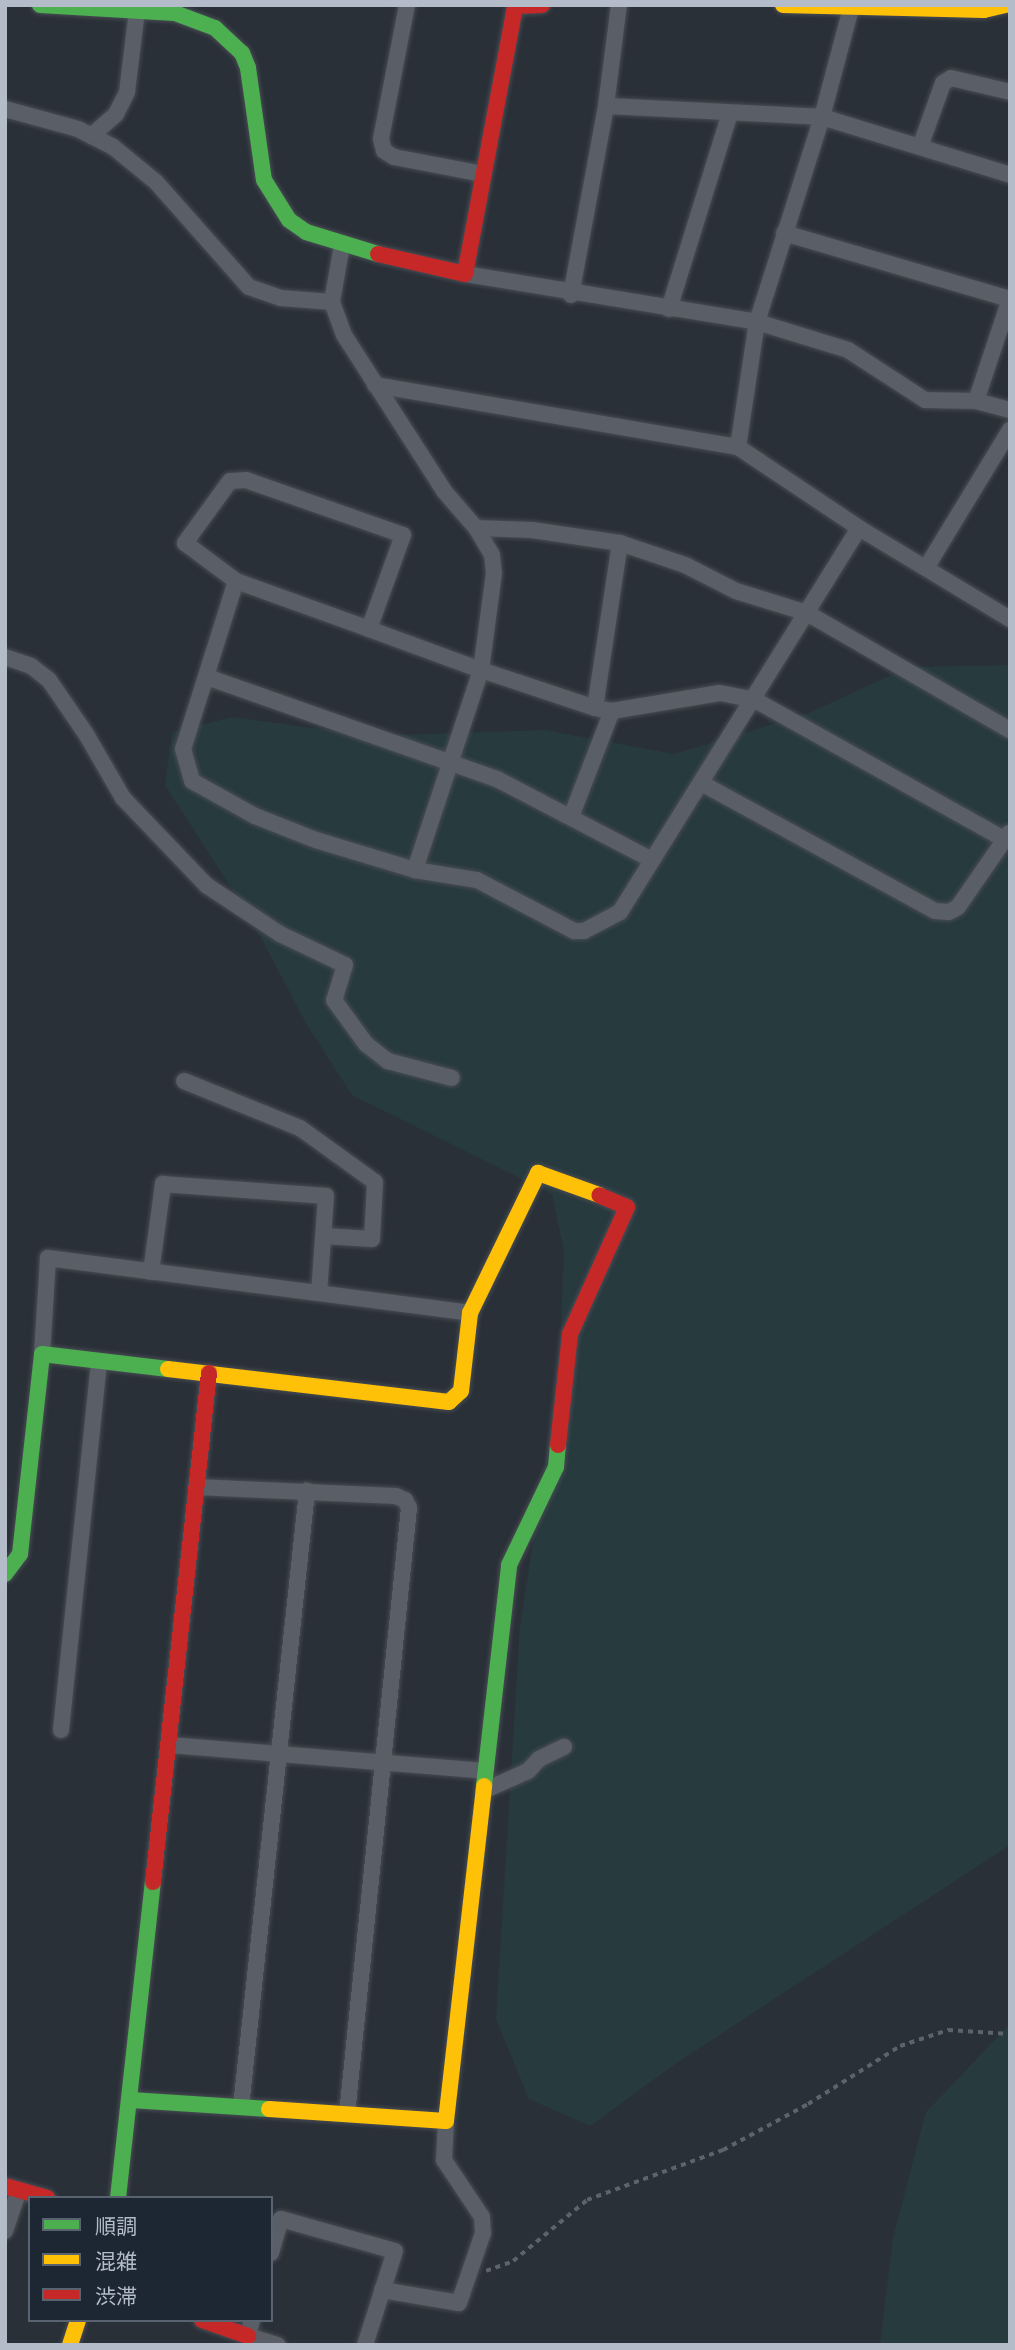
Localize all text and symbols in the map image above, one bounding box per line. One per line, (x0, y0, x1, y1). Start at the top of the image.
legend (28, 2196, 273, 2322)
text: 順調 (95, 2213, 137, 2239)
text: 混雑 (95, 2248, 137, 2274)
text: 渋滞 (95, 2283, 137, 2309)

